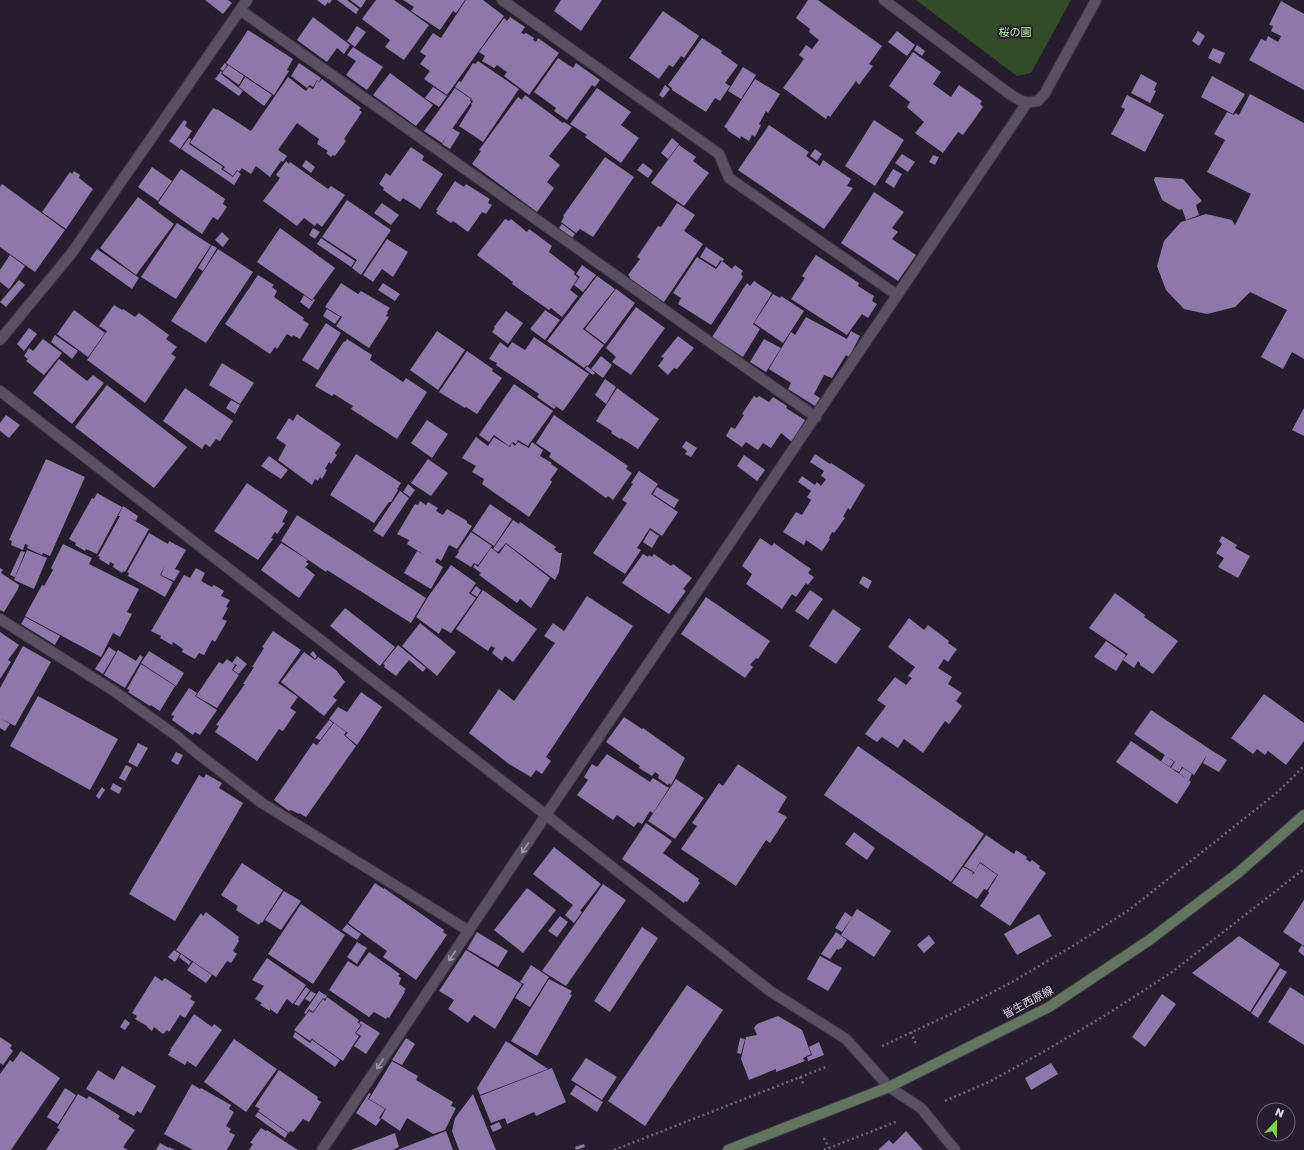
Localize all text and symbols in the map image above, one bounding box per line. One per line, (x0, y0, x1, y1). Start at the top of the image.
park label: 桜の園 (999, 25, 1032, 38)
one-way arrow (521, 842, 529, 853)
one-way arrow (448, 950, 456, 962)
street label: 皆生西原線 (1000, 983, 1055, 1020)
one-way arrow (376, 1058, 384, 1069)
north arrow (1256, 1102, 1296, 1142)
text: N (1274, 1105, 1286, 1120)

